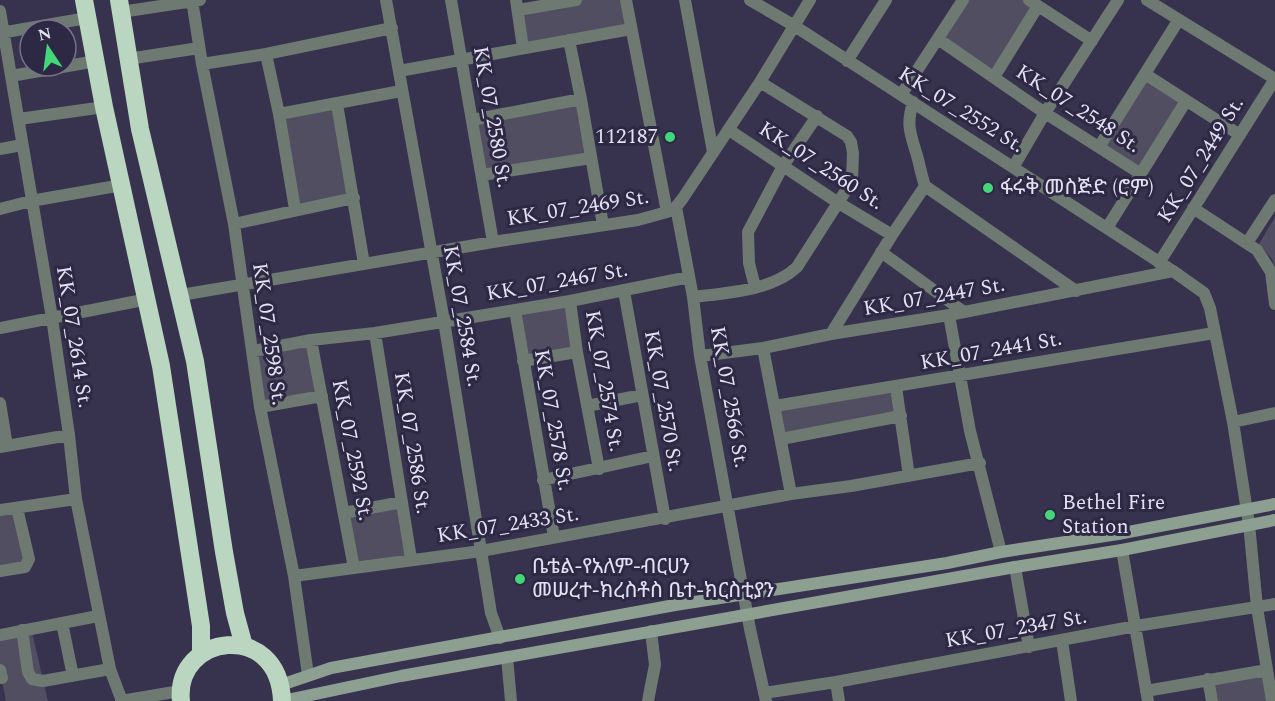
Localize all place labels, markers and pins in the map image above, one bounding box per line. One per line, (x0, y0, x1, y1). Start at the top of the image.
place label: 112187 (595, 121, 658, 153)
marker: 112187 (663, 130, 677, 144)
place label: ፋሩቅ መስጅድ (ሮም) (1000, 172, 1154, 204)
marker: ፋሩቅ መስጅድ (ሮም) (981, 181, 995, 195)
place label: Bethel Fire Station (1062, 487, 1165, 543)
marker: Bethel Fire Station (1043, 508, 1057, 522)
place label: ቤቴል-የአለም-ብርሀን መሠረተ-ክረስቶስ ቤተ-ክርስቲያን (532, 551, 774, 607)
marker: ቤቴል-የአለም-ብርሀን መሠረተ-ክረስቶስ ቤተ-ክርስቲያን (513, 572, 527, 586)

